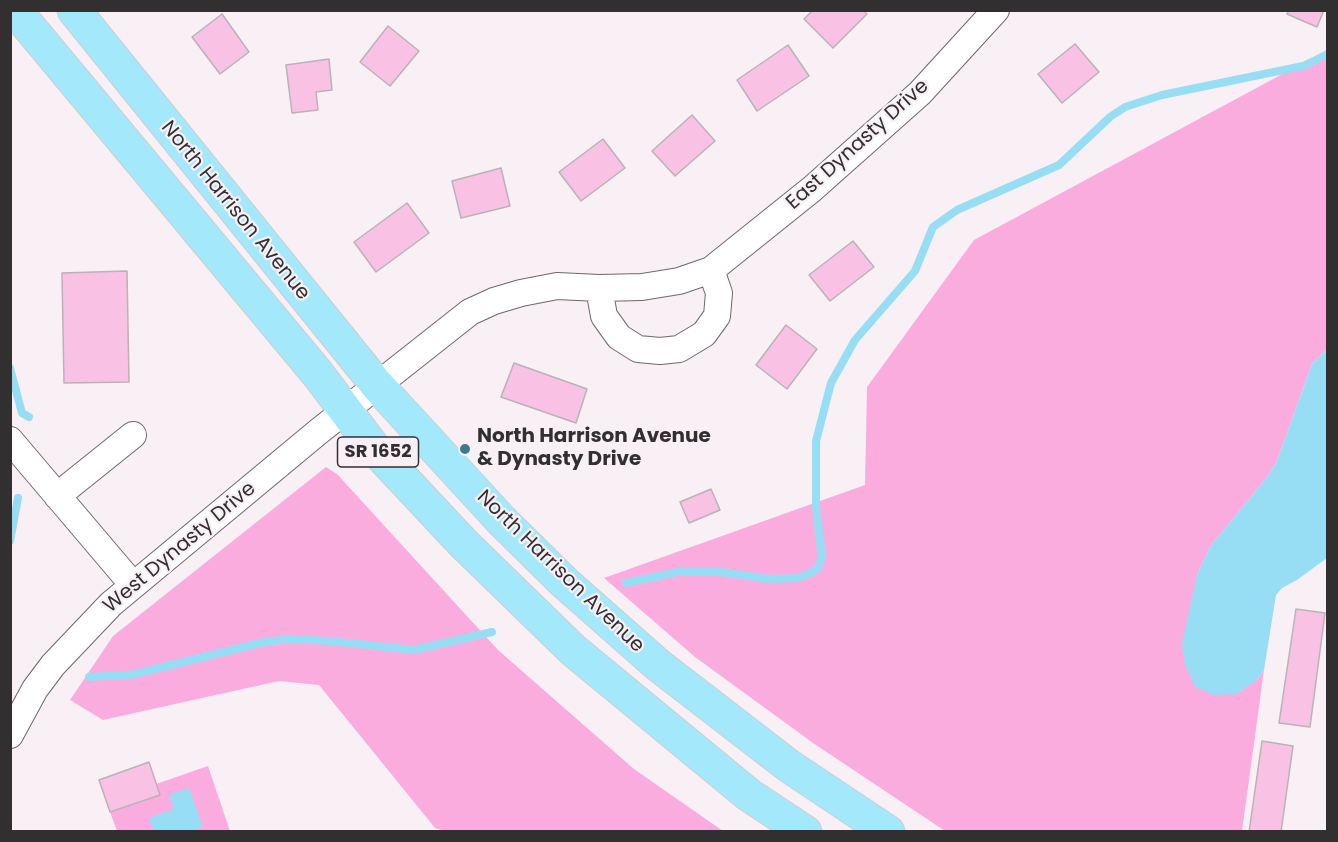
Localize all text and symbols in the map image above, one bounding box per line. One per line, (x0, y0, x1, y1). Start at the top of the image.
street label: East Dynasty Drive (782, 75, 934, 215)
street label: North Harrison Avenue (155, 117, 315, 305)
place label: North Harrison Avenue & Dynasty Drive (477, 425, 711, 472)
road number: SR 1652 (338, 437, 418, 467)
marker: North Harrison Avenue & Dynasty Drive (458, 442, 472, 456)
street label: West Dynasty Drive (99, 477, 261, 619)
street label: North Harrison Avenue (471, 486, 649, 658)

